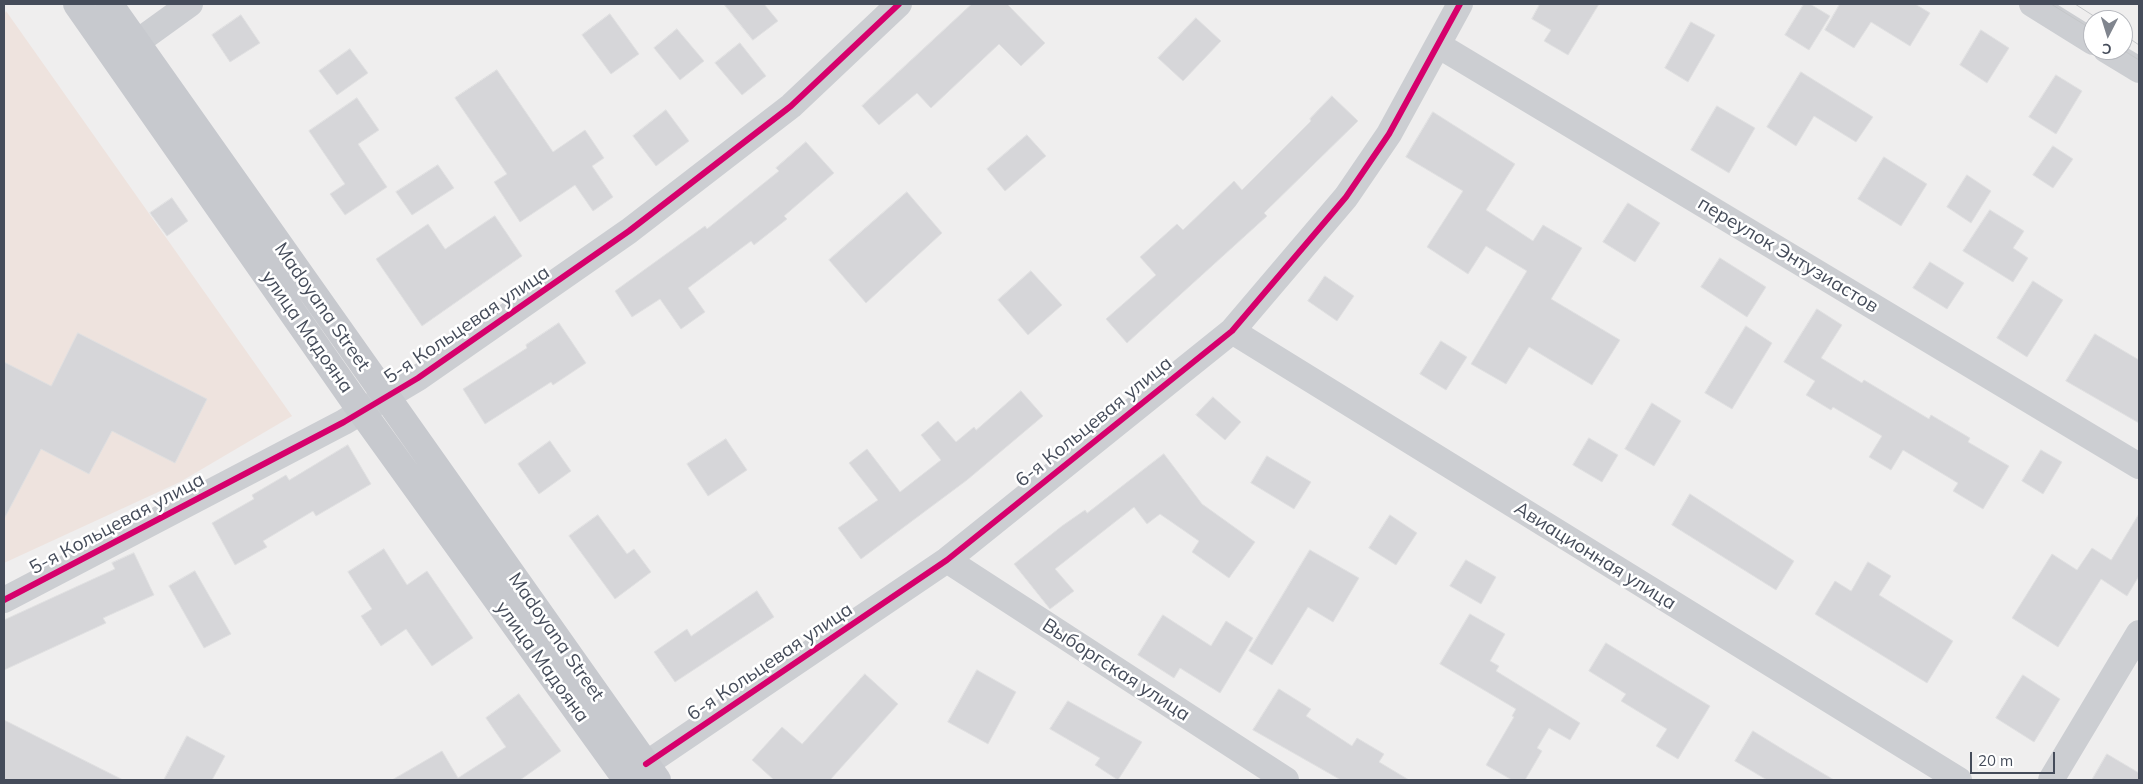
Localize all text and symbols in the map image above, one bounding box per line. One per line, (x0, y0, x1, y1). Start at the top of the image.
north arrow (2083, 10, 2133, 60)
text: С (2101, 40, 2112, 58)
street label: переулок Энтузиастов (1694, 192, 1882, 318)
street label: Madoyana Street (269, 239, 375, 375)
street label: 5-я Кольцевая улица (380, 261, 554, 389)
street label: улица Мадояна (256, 266, 358, 398)
street label: 6-я Кольцевая улица (1011, 352, 1177, 492)
street label: 5-я Кольцевая улица (26, 468, 208, 580)
street label: Авиационная улица (1510, 497, 1680, 615)
street label: Madoyana Street (503, 569, 609, 705)
street label: улица Мадояна (490, 597, 594, 727)
street label: 6-я Кольцевая улица (683, 598, 857, 726)
street label: Выборгская улица (1038, 614, 1194, 726)
scale bar (1973, 742, 2058, 774)
text: 20 m (1978, 751, 2013, 770)

